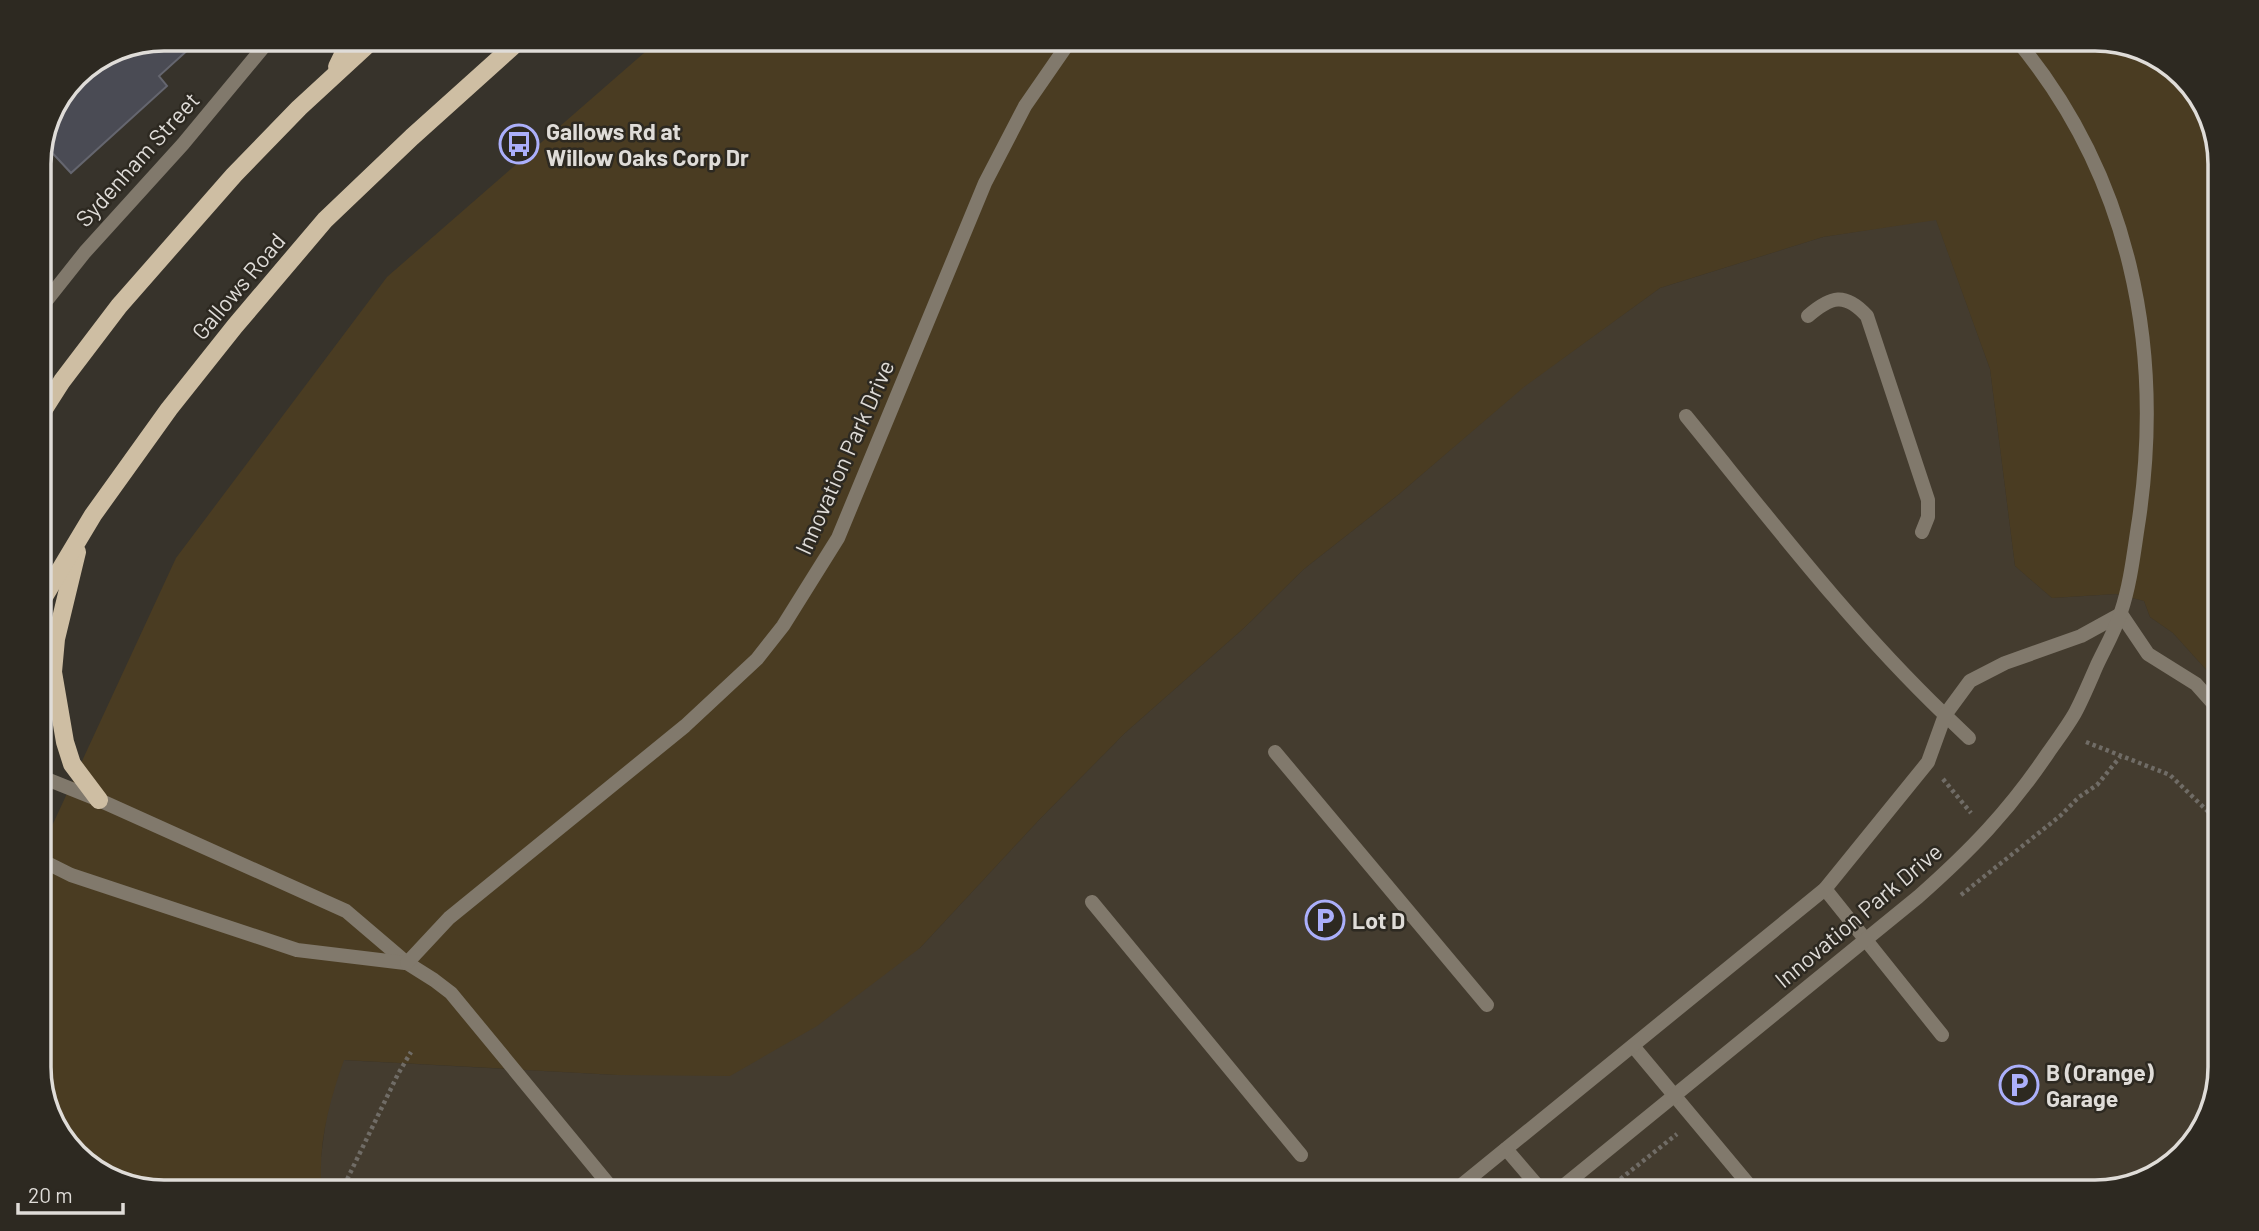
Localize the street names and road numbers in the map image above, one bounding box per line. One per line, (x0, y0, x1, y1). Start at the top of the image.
street label: Sydenham Street (69, 86, 205, 232)
street label: Gallows Road (185, 227, 291, 345)
street label: Innovation Park Drive (789, 355, 899, 559)
street label: Innovation Park Drive (1769, 837, 1947, 993)

